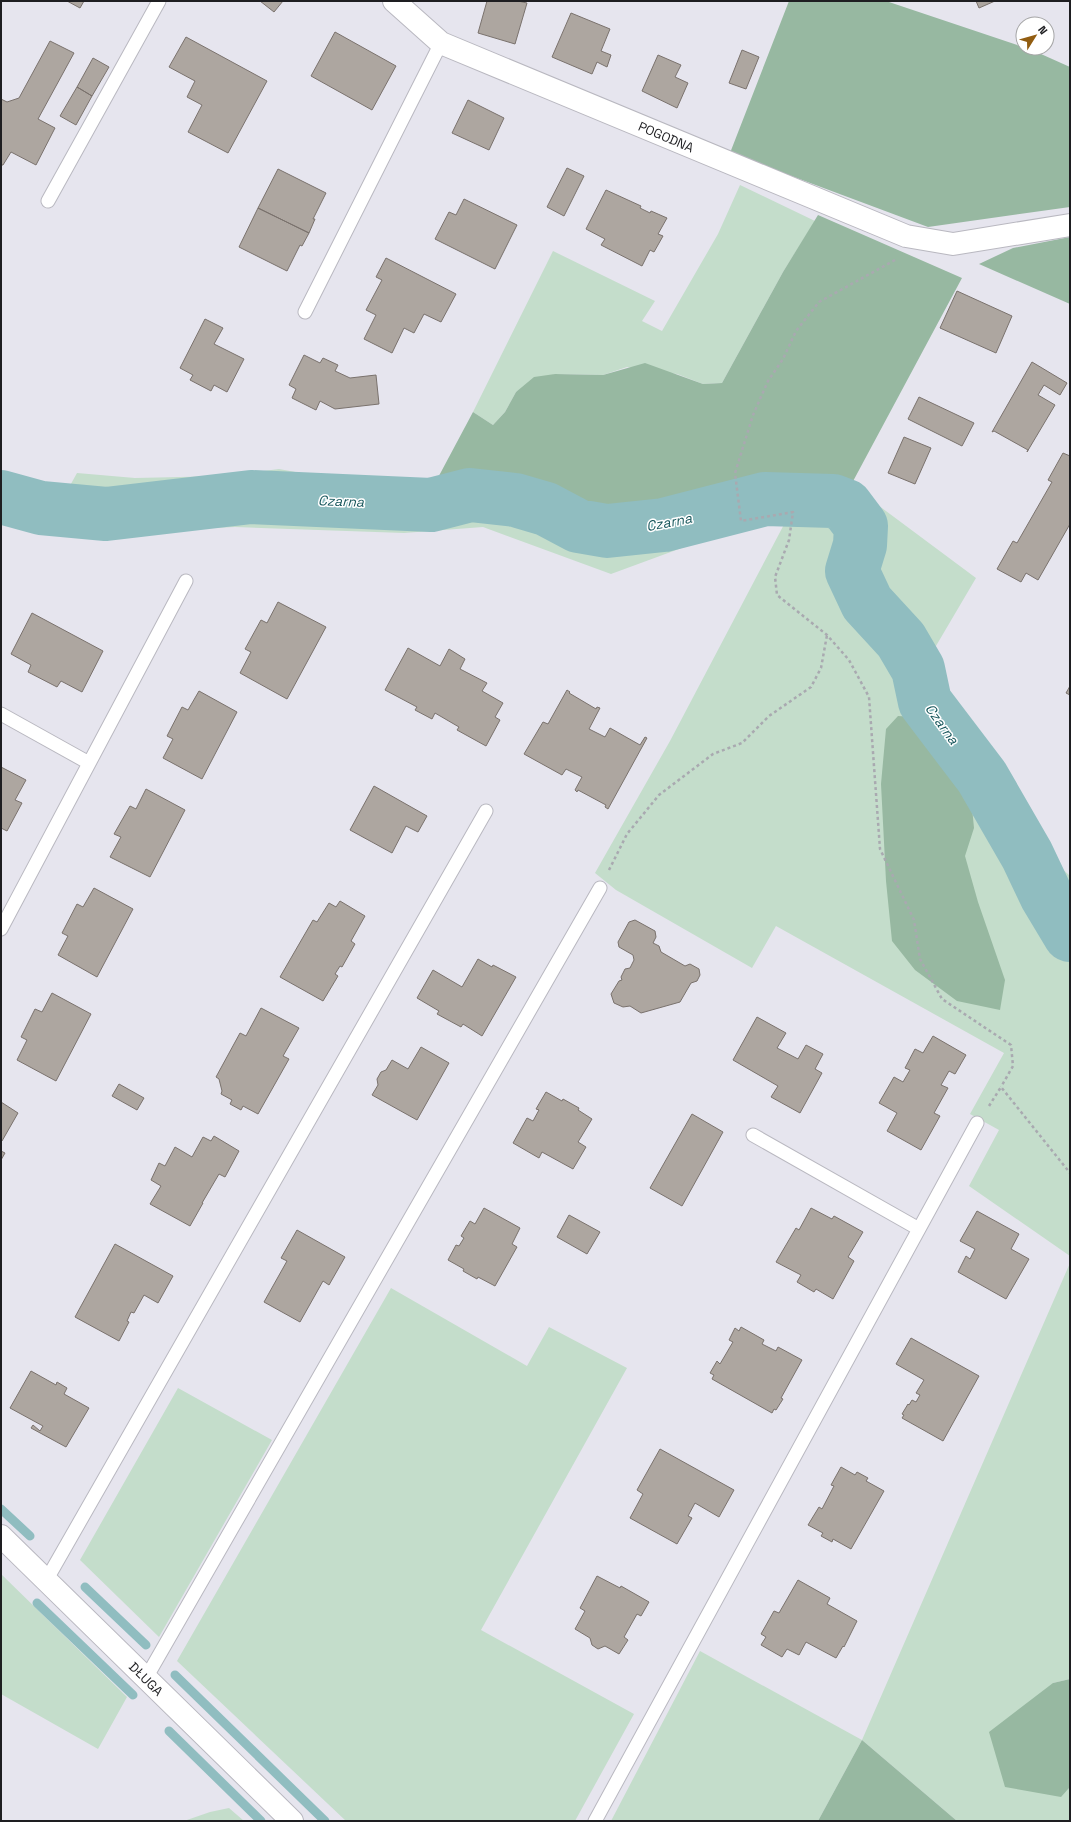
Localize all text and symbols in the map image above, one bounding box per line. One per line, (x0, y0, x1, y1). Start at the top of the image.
north arrow (1015, 16, 1055, 56)
text: N (1035, 23, 1051, 37)
street label: POGODNA (636, 118, 696, 156)
water label: Czarna (318, 491, 365, 511)
water label: Czarna (645, 509, 694, 535)
water label: Czarna (921, 700, 963, 749)
street label: DŁUGA (125, 1658, 167, 1700)

